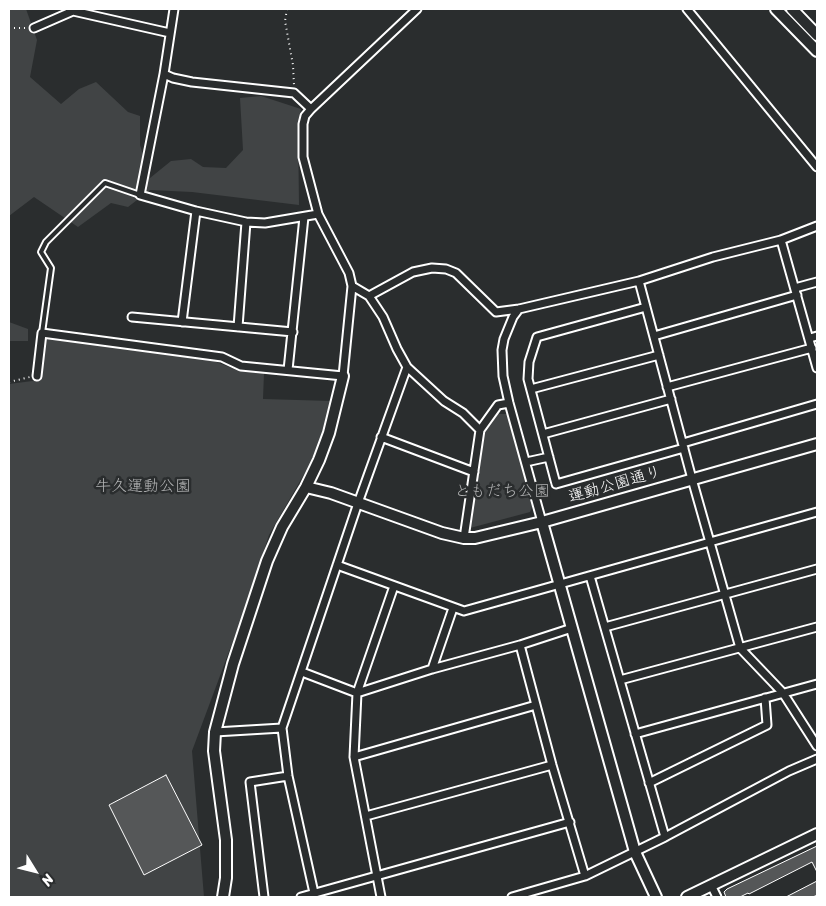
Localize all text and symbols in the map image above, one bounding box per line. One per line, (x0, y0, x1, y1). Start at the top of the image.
street label: 運動公園通り (566, 463, 664, 507)
park label: 牛久運動公園 (95, 477, 191, 497)
park label: ともだち公園 (454, 482, 550, 502)
north arrow (10, 846, 60, 896)
text: N (35, 869, 61, 891)

